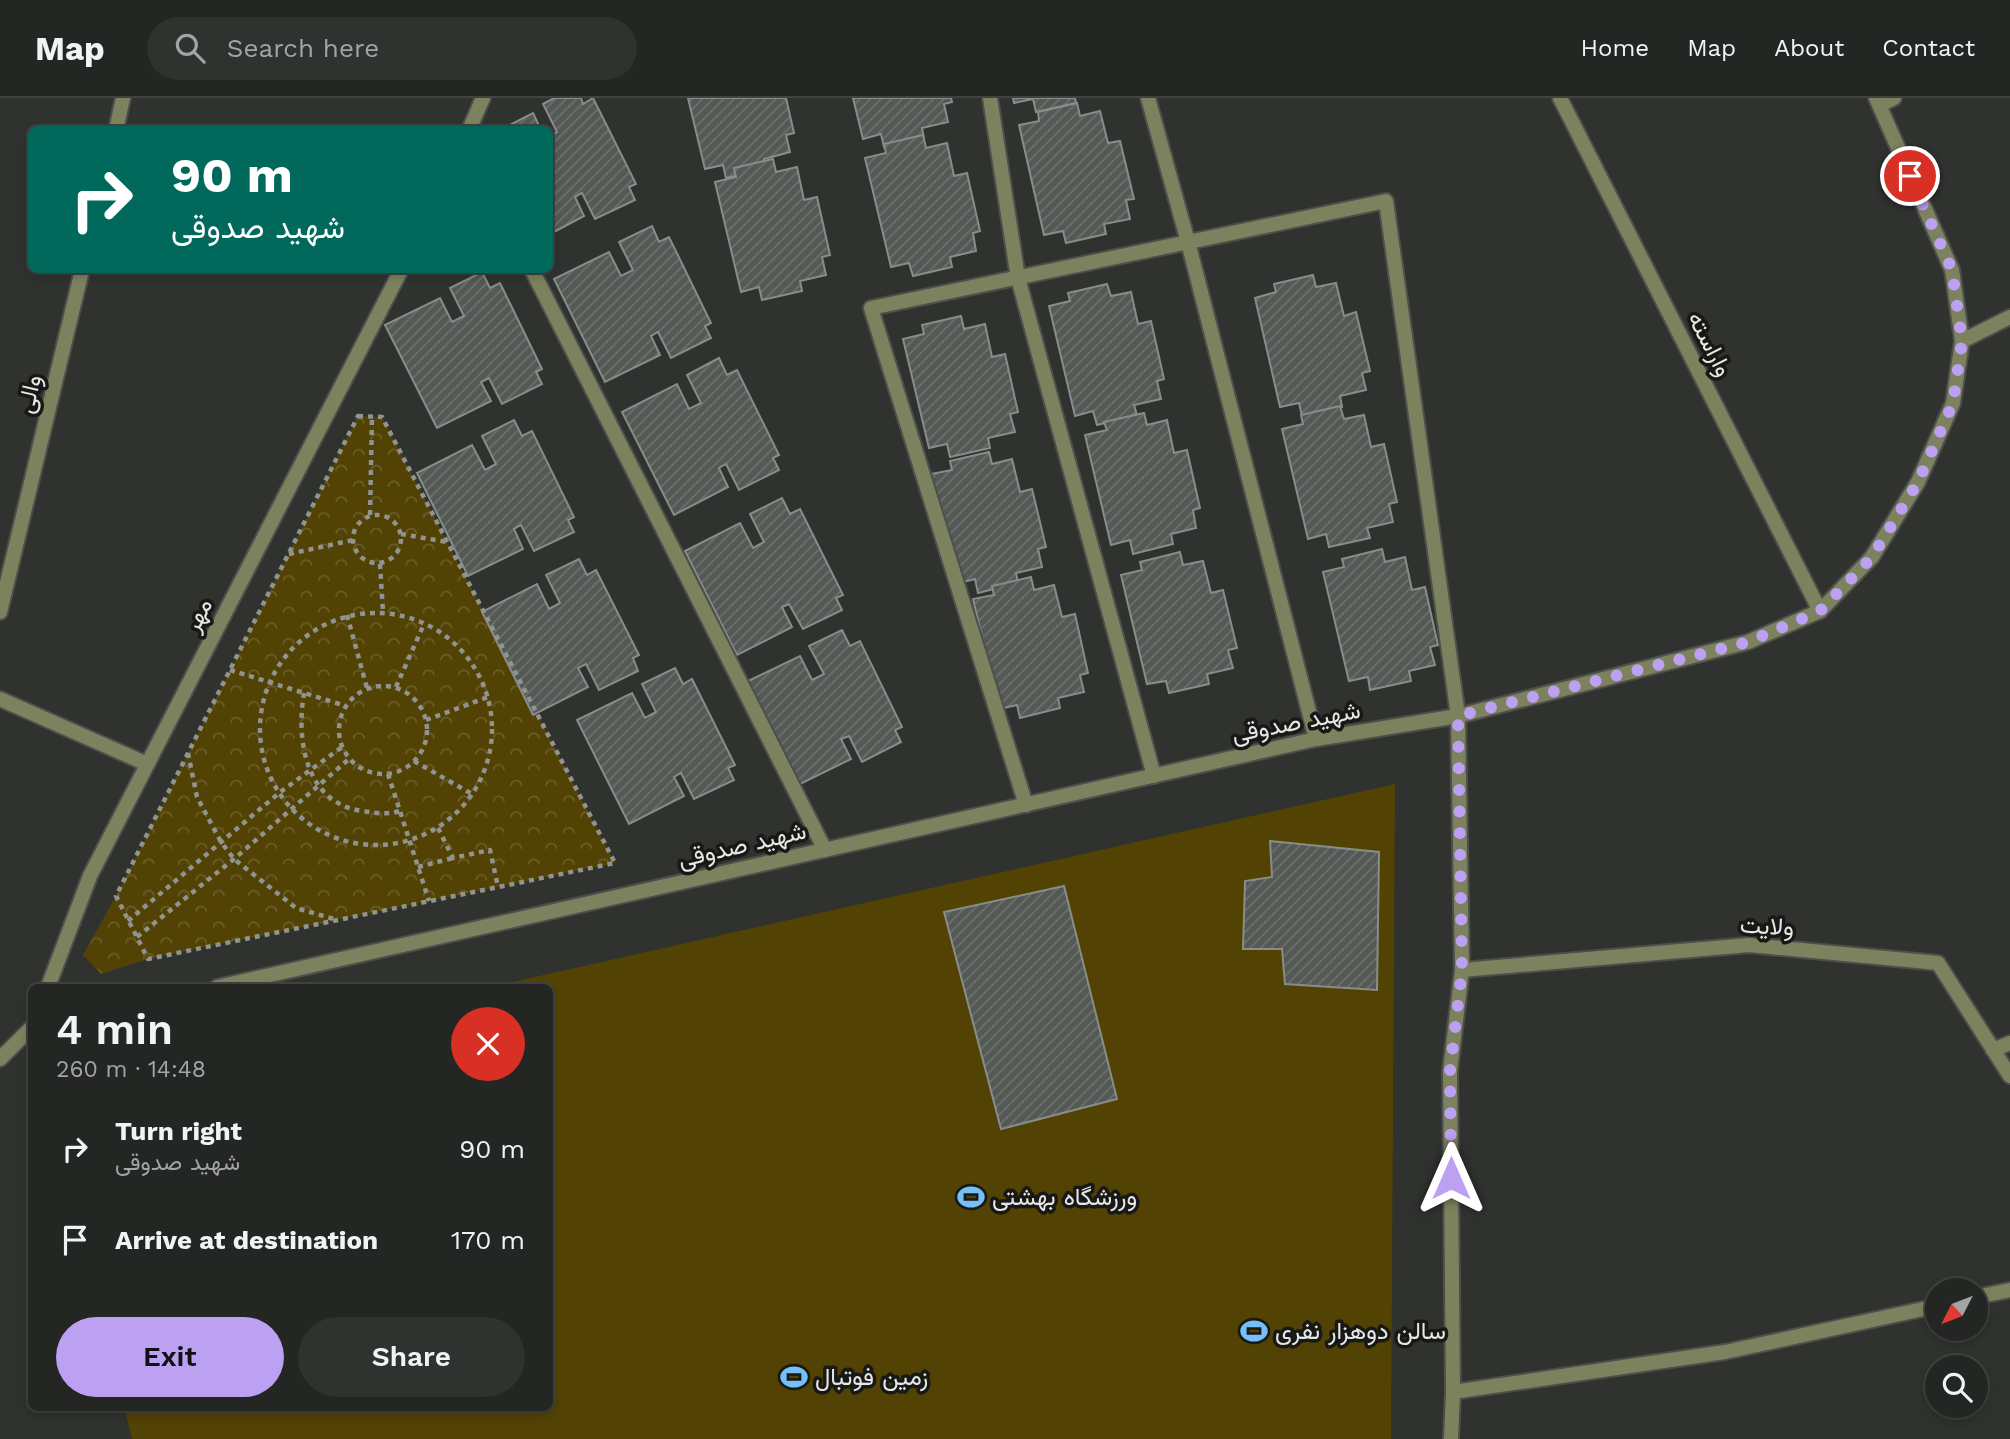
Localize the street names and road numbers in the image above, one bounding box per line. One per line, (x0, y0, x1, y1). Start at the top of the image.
street label: واراسته (1681, 307, 1738, 382)
street label: والی (11, 372, 48, 416)
street label: مهر (177, 593, 219, 638)
street label: شهید صدوقی (1229, 696, 1363, 749)
street label: شهید صدوقی (675, 817, 809, 874)
street label: ولایت (1739, 911, 1795, 942)

